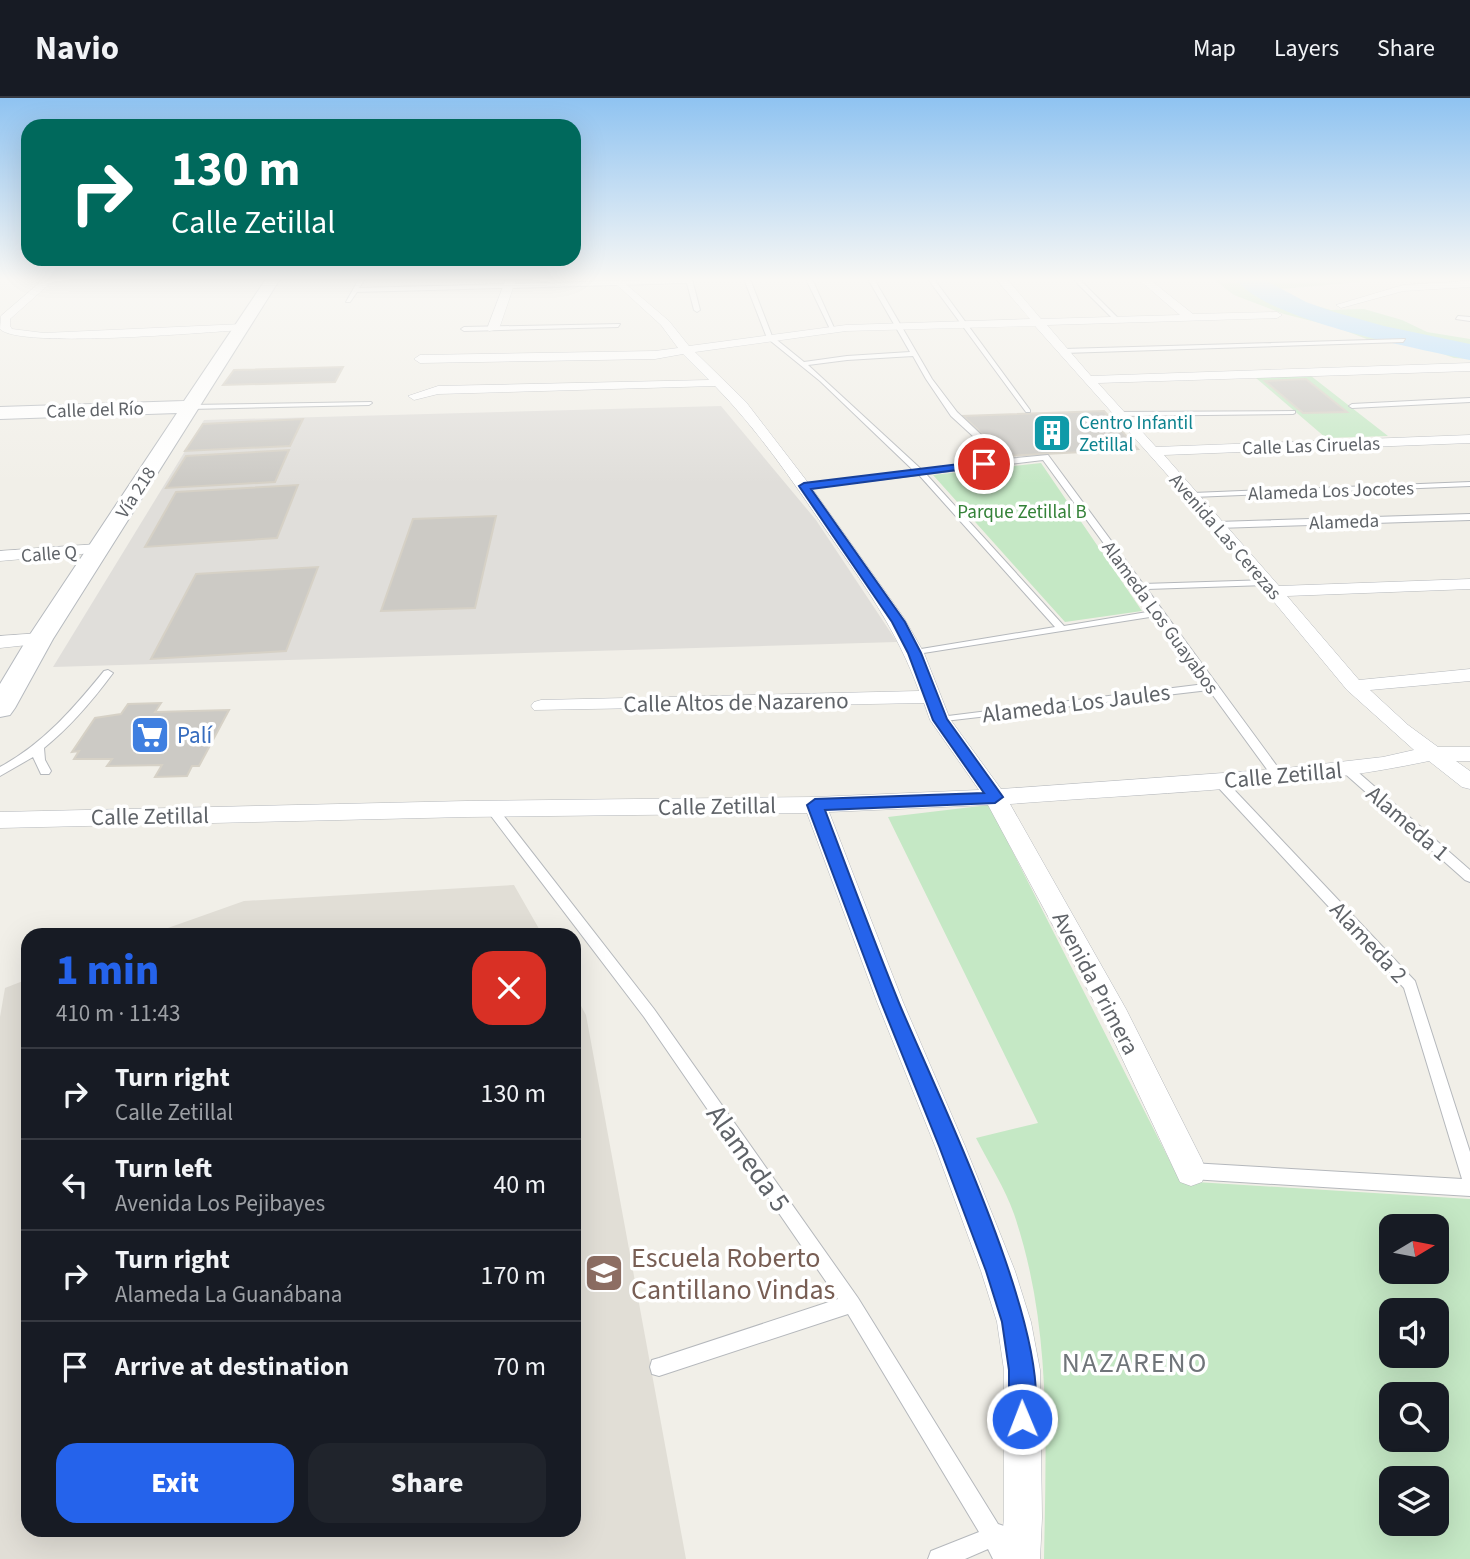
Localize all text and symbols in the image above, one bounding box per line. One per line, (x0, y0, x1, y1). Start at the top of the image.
text: Navio (35, 25, 119, 72)
text: Map (1193, 31, 1236, 66)
text: Layers (1274, 31, 1339, 66)
text: Share (1377, 31, 1435, 66)
text: 130 m (171, 135, 300, 205)
icon: right (56, 147, 147, 238)
text: Calle Zetillal (171, 200, 335, 246)
street label: Calle del Río (46, 395, 144, 426)
place label: Centro Infantil Zetillal (1079, 410, 1193, 459)
building icon: Centro Infantil Zetillal (1031, 412, 1073, 454)
street label: Calle Las Ciruelas (1242, 431, 1381, 462)
pin (954, 434, 1014, 494)
icon: arrive (965, 445, 1003, 483)
street label: Vía 218 (110, 462, 163, 524)
street label: Avenida Las Cerezas (1162, 468, 1287, 606)
street label: Alameda Los Jocotes (1248, 475, 1415, 508)
park label: Parque Zetillal B (957, 499, 1087, 526)
street label: Alameda (1309, 508, 1380, 537)
street label: Alameda Los Guayabos (1095, 536, 1225, 700)
street label: Calle Q (20, 539, 78, 570)
street label: Alameda Los Jaules (980, 676, 1172, 731)
street label: Calle Altos de Nazareno (623, 684, 849, 721)
supermarket icon: Palí (129, 714, 171, 756)
place label: Palí (177, 719, 213, 752)
street label: Calle Zetillal (1223, 754, 1343, 797)
street label: Alameda 1 (1359, 778, 1457, 869)
street label: Calle Zetillal (658, 789, 776, 824)
street label: Calle Zetillal (91, 799, 209, 834)
street label: Alameda 2 (1322, 894, 1415, 990)
street label: Avenida Primera (1044, 906, 1147, 1061)
text: 1 min (56, 941, 159, 1001)
button: close (472, 951, 546, 1025)
text: 410 m · 11:43 (56, 997, 180, 1030)
text: Turn right (115, 1059, 230, 1096)
icon: right (56, 1075, 94, 1113)
text: 130 m (480, 1075, 546, 1112)
text: Calle Zetillal (115, 1096, 233, 1129)
street label: Alameda 5 (697, 1097, 800, 1220)
text: Turn left (115, 1150, 212, 1187)
icon: left (56, 1166, 94, 1204)
text: 40 m (493, 1166, 546, 1203)
text: Avenida Los Pejibayes (115, 1187, 325, 1220)
north arrow (1379, 1214, 1449, 1284)
map controls (1379, 1214, 1449, 1536)
place label: Escuela Roberto Cantillano Vindas (631, 1238, 835, 1310)
text: Turn right (115, 1241, 230, 1278)
school or university icon: Escuela Roberto Cantillano Vindas (583, 1252, 625, 1294)
icon: right (56, 1257, 94, 1295)
text: 170 m (480, 1257, 546, 1294)
text: Alameda La Guanábana (115, 1278, 342, 1311)
button: sound (1379, 1298, 1449, 1368)
district label: NAZARENO (1062, 1343, 1208, 1383)
icon: arrive (56, 1348, 94, 1386)
text: Arrive at destination (115, 1348, 349, 1385)
text: 70 m (493, 1348, 546, 1385)
position arrow (985, 1382, 1059, 1456)
button: search (1379, 1382, 1449, 1452)
button: Exit (56, 1443, 294, 1523)
button: Share (308, 1443, 546, 1523)
button: layers (1379, 1466, 1449, 1536)

